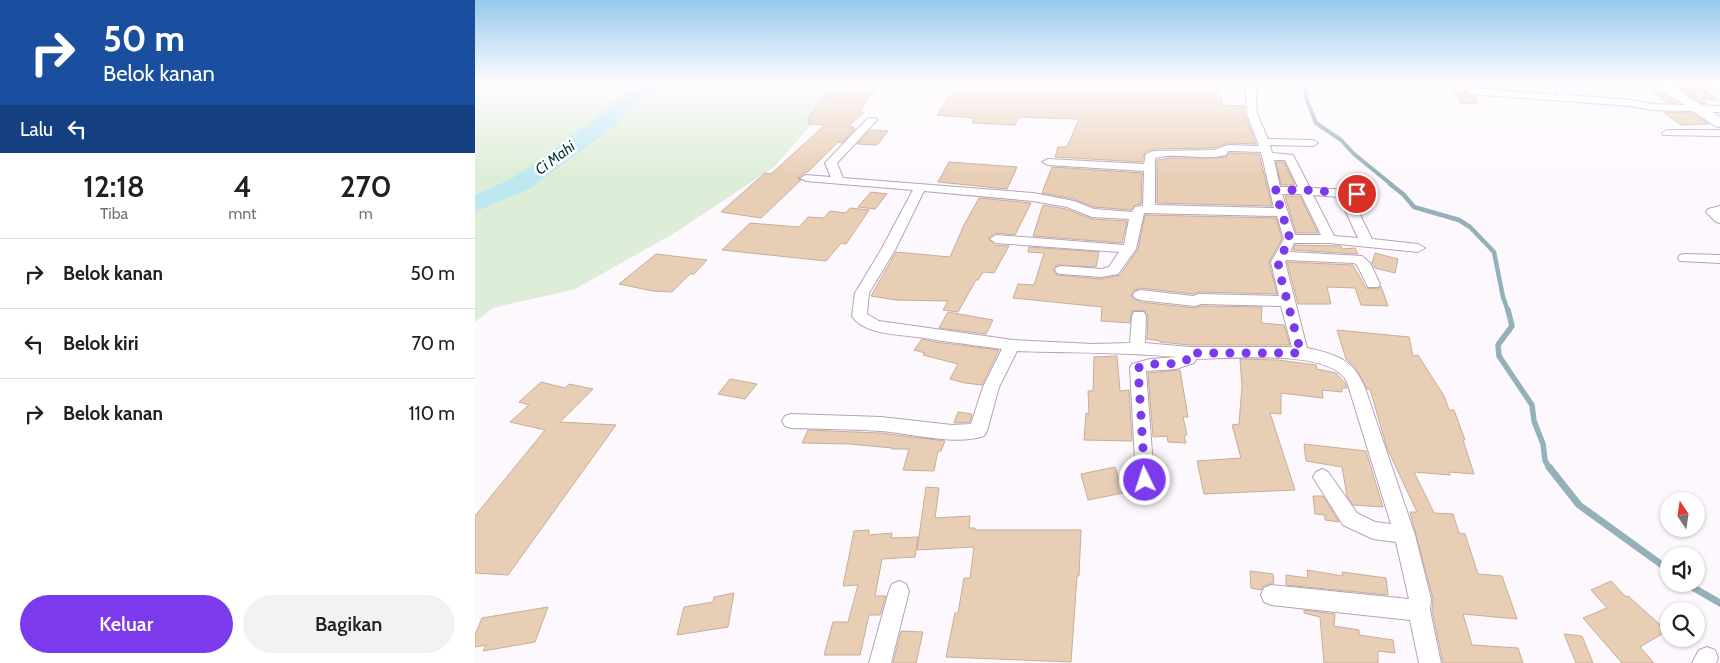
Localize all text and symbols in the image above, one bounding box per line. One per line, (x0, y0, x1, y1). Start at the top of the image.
text: 50 m (103, 17, 185, 60)
icon: right (20, 20, 85, 85)
text: Belok kanan (103, 60, 215, 87)
icon: left (63, 115, 91, 143)
text: Lalu (20, 118, 53, 141)
water label: Ci Mahi (532, 137, 579, 179)
text: 12:18 (83, 168, 145, 205)
text: 4 (233, 168, 251, 205)
text: 270 (340, 168, 392, 205)
pin (1336, 173, 1378, 215)
icon: arrive (1343, 180, 1371, 208)
text: Tiba (100, 204, 128, 223)
text: mnt (228, 204, 257, 223)
text: m (359, 204, 373, 223)
icon: right (20, 260, 48, 288)
text: Belok kanan (63, 262, 163, 285)
text: 50 m (411, 262, 455, 285)
icon: left (20, 330, 48, 358)
text: Belok kiri (63, 332, 139, 355)
text: 70 m (411, 332, 455, 355)
icon: right (20, 400, 48, 428)
text: Belok kanan (63, 402, 163, 425)
text: 110 m (408, 402, 455, 425)
position arrow (1118, 453, 1170, 505)
north arrow (1660, 492, 1705, 538)
map controls (1660, 492, 1705, 647)
button: sound (1660, 547, 1705, 592)
button: Keluar (20, 595, 233, 653)
button: Bagikan (243, 595, 455, 653)
button: search (1660, 602, 1705, 647)

